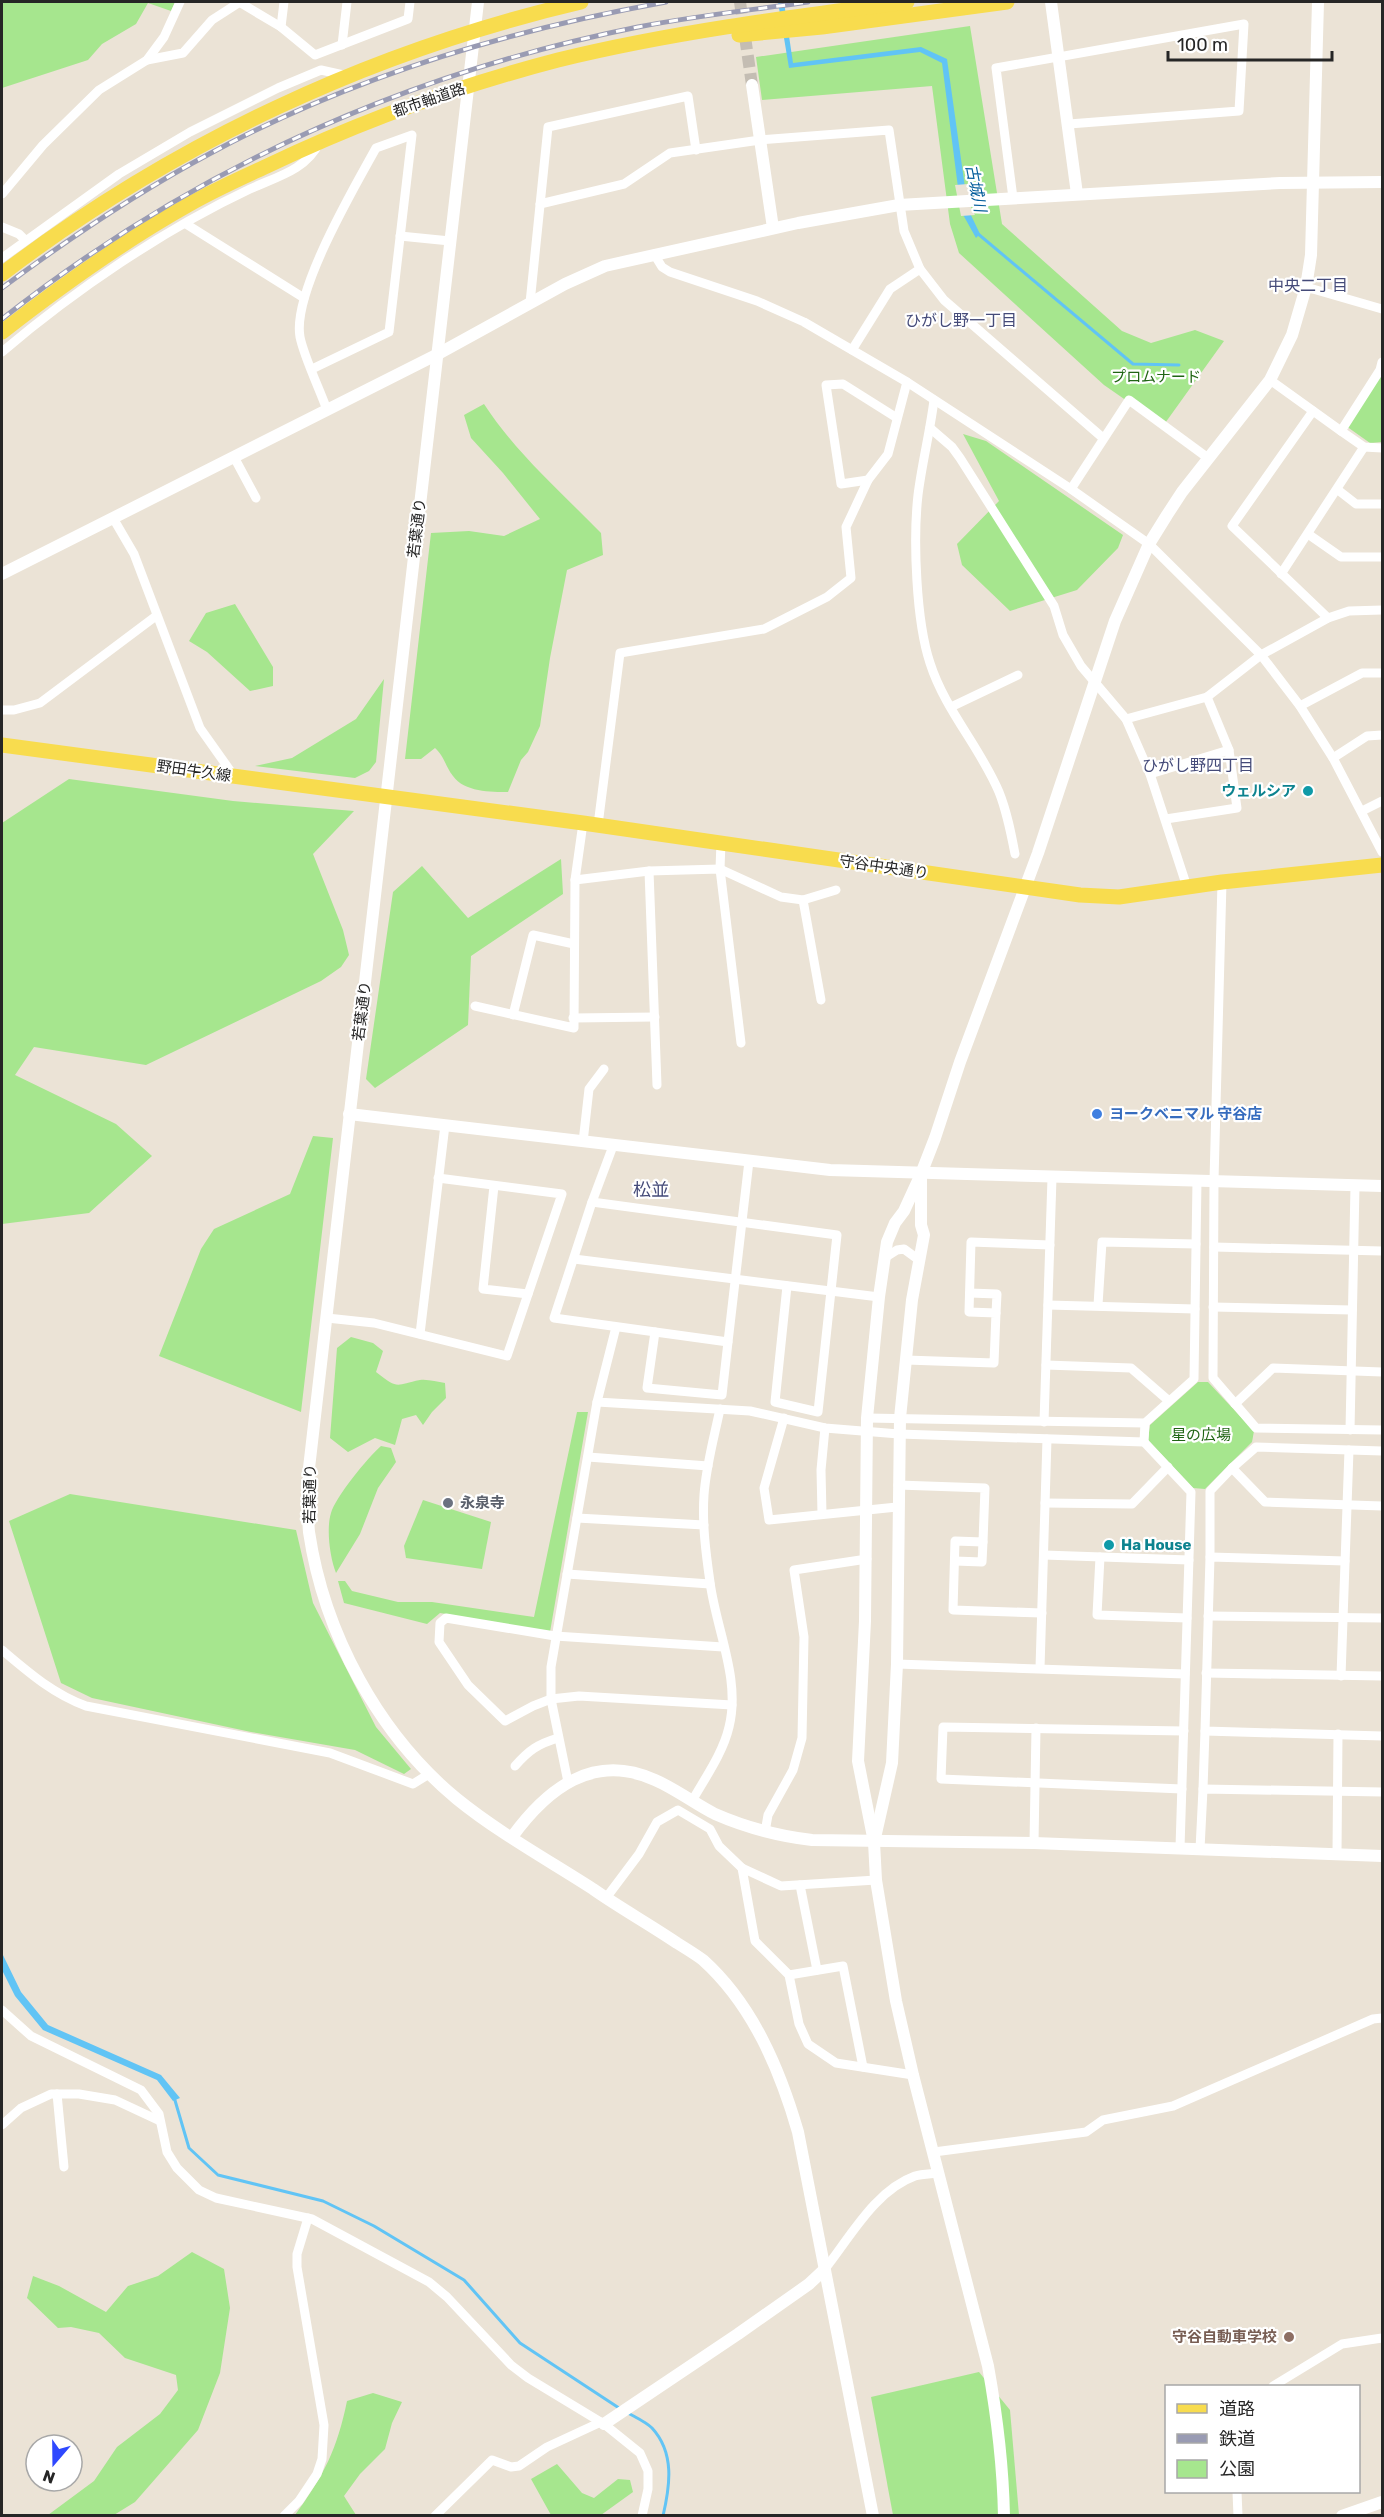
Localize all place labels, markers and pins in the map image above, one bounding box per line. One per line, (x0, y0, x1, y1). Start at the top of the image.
place label: ウェルシア (1221, 782, 1296, 800)
marker: ウェルシア (1301, 784, 1315, 798)
place label: ヨークベニマル 守谷店 (1109, 1105, 1262, 1123)
marker: ヨークベニマル 守谷店 (1090, 1107, 1104, 1121)
place label: 永泉寺 (460, 1494, 505, 1512)
marker: 永泉寺 (441, 1496, 455, 1510)
place label: Ha House (1121, 1536, 1191, 1554)
marker: Ha House (1102, 1538, 1116, 1552)
place label: 守谷自動車学校 (1172, 2328, 1277, 2346)
marker: 守谷自動車学校 (1282, 2330, 1296, 2344)

